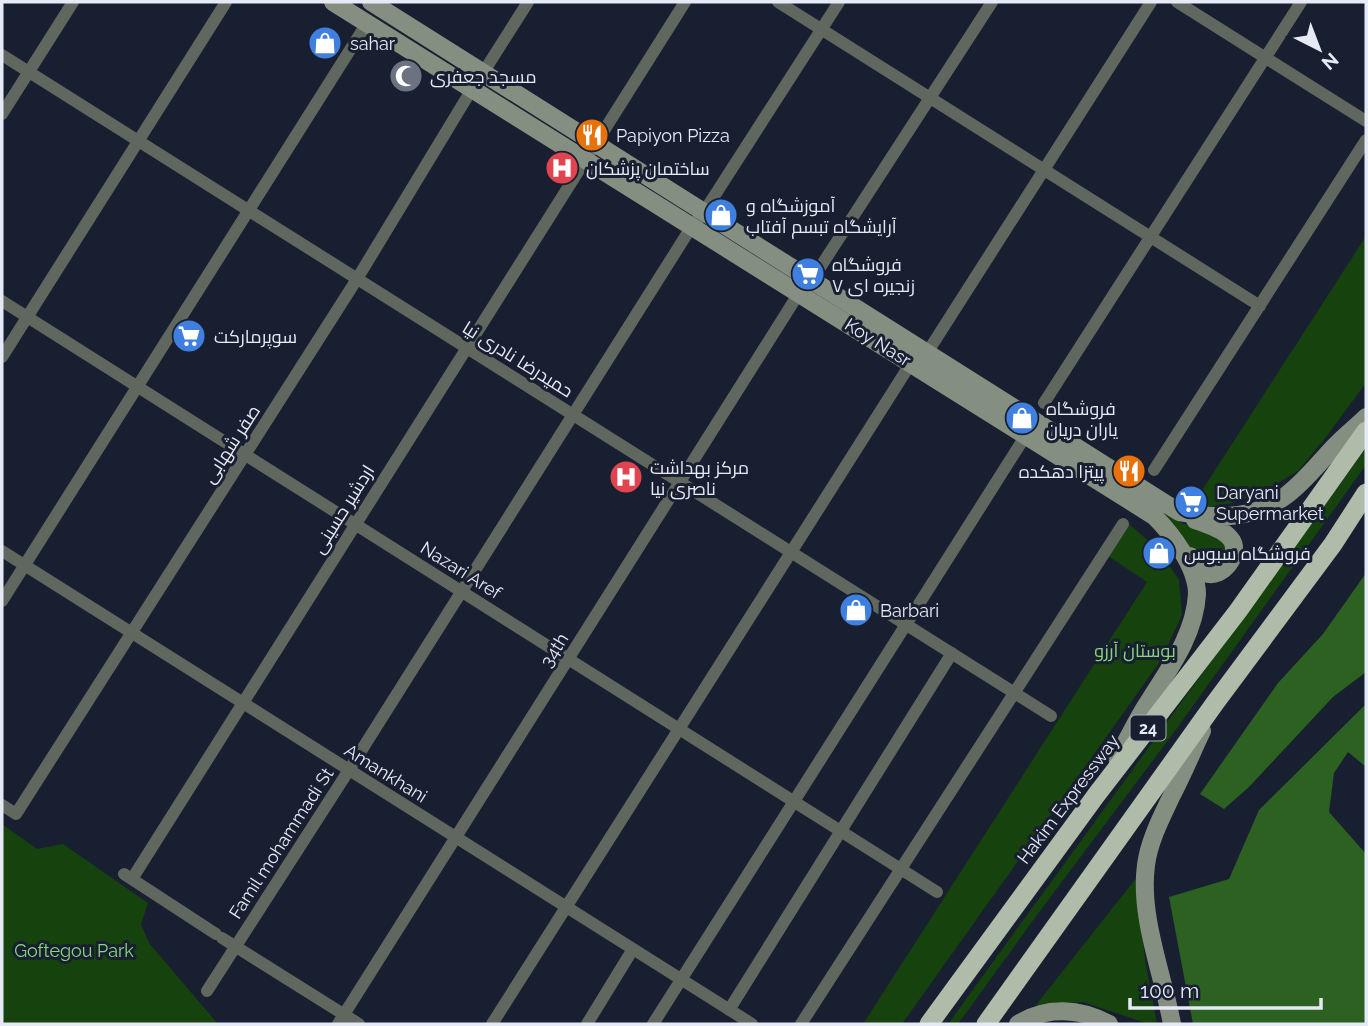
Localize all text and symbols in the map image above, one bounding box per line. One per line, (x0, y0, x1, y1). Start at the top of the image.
north arrow (1284, 14, 1354, 84)
shop icon: sahar (306, 24, 344, 62)
place label: sahar (350, 33, 396, 54)
text: N (1318, 49, 1343, 75)
mosque icon: مسجد جعفری (387, 57, 425, 95)
place label: مسجد جعفری (430, 66, 537, 88)
restaurant icon: Papiyon Pizza (573, 116, 611, 154)
place label: Papiyon Pizza (616, 125, 730, 146)
hospital icon: ساختمان پزشکان (543, 149, 581, 187)
place label: ساختمان پزشکان (586, 158, 710, 181)
place label: آموزشگاه و آرایشگاه تبسم آفتاب (746, 195, 897, 239)
shop icon: آموزشگاه و آرایشگاه تبسم آفتاب (702, 196, 740, 234)
place label: فروشگاه زنجیره ای ۷ (832, 254, 915, 297)
supermarket icon: فروشگاه زنجیره ای ۷ (789, 255, 827, 293)
street label: Koy Nasr (841, 314, 915, 371)
supermarket icon: سوپرمارکت (170, 317, 208, 355)
street label: حمیدرضا نادری نیا (458, 317, 577, 402)
place label: سوپرمارکت (214, 326, 297, 349)
place label: فروشگاه یاران دریان (1046, 398, 1118, 441)
shop icon: فروشگاه یاران دریان (1003, 399, 1041, 437)
street label: صفر شهابی (198, 401, 265, 488)
restaurant icon: پیتزا دهکده (1110, 452, 1148, 490)
place label: مرکز بهداشت ناصری نیا (650, 457, 749, 500)
hospital icon: مرکز بهداشت ناصری نیا (607, 458, 645, 496)
street label: اردشیر حسینی (307, 461, 379, 558)
place label: پیتزا دهکده (1019, 461, 1104, 484)
place label: Daryani Supermarket (1216, 482, 1324, 524)
supermarket icon: Daryani Supermarket (1172, 483, 1210, 521)
shop icon: فروشگاه سبوس (1140, 534, 1178, 572)
street label: Nazari Aref (417, 537, 506, 604)
place label: فروشگاه سبوس (1184, 543, 1311, 565)
shop icon: Barbari (837, 591, 875, 629)
place label: Barbari (880, 600, 939, 621)
street label: 34th (536, 629, 572, 671)
park label: بوستان آرزو (1094, 640, 1176, 662)
road number: 24 (1130, 716, 1166, 740)
street label: Hakim Expressway (1013, 730, 1124, 868)
street label: Amankhani (341, 739, 431, 807)
street label: Famil mohammadi St (224, 764, 338, 922)
park label: Goftegou Park (14, 940, 134, 961)
scale bar (1130, 967, 1321, 1011)
text: 100 m (1140, 978, 1199, 1003)

